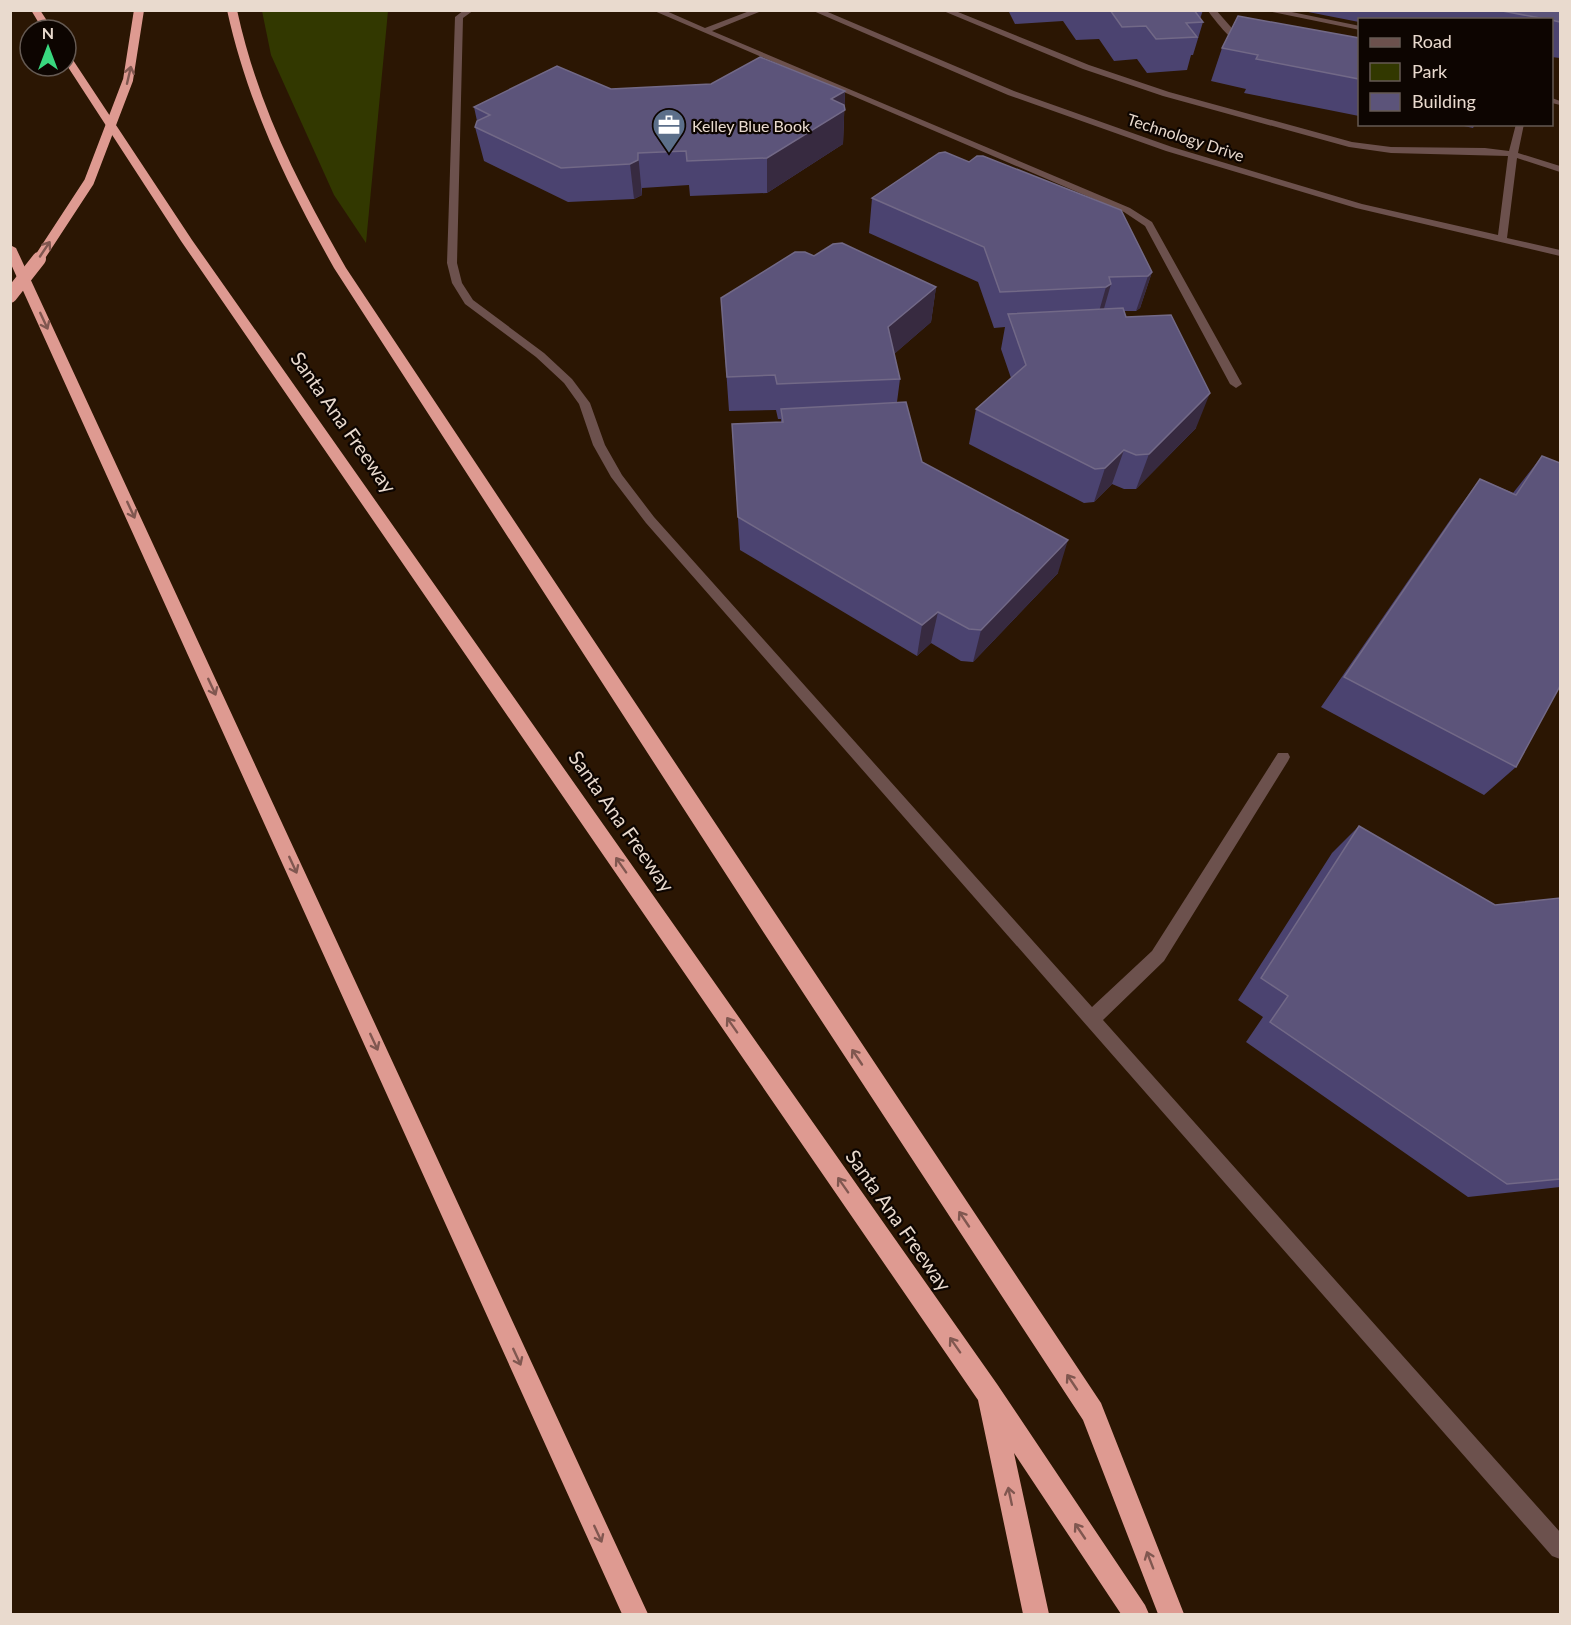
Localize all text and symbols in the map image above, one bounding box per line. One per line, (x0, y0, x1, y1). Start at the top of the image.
north arrow (18, 18, 78, 78)
legend (1358, 18, 1553, 126)
text: N (42, 23, 54, 42)
text: Road (1412, 30, 1452, 52)
text: Park (1412, 60, 1448, 82)
one-way arrow (123, 65, 135, 84)
text: Building (1412, 90, 1476, 112)
office icon: Kelley Blue Book (651, 107, 687, 154)
street label: Technology Drive (1125, 109, 1247, 165)
place label: Kelley Blue Book (692, 116, 811, 135)
one-way arrow (39, 242, 51, 258)
one-way arrow (38, 311, 50, 329)
street label: Santa Ana Freeway (286, 347, 402, 498)
one-way arrow (126, 501, 137, 519)
one-way arrow (206, 678, 218, 696)
street label: Santa Ana Freeway (564, 746, 680, 897)
one-way arrow (287, 855, 299, 873)
one-way arrow (615, 857, 627, 873)
one-way arrow (726, 1017, 738, 1033)
one-way arrow (368, 1033, 380, 1051)
one-way arrow (850, 1049, 862, 1066)
street label: Santa Ana Freeway (841, 1145, 957, 1296)
one-way arrow (837, 1177, 849, 1193)
one-way arrow (958, 1211, 971, 1228)
one-way arrow (949, 1337, 961, 1354)
one-way arrow (512, 1347, 523, 1365)
one-way arrow (1066, 1374, 1078, 1391)
one-way arrow (1004, 1487, 1015, 1506)
one-way arrow (1074, 1523, 1086, 1540)
one-way arrow (593, 1525, 604, 1543)
one-way arrow (1144, 1551, 1155, 1570)

